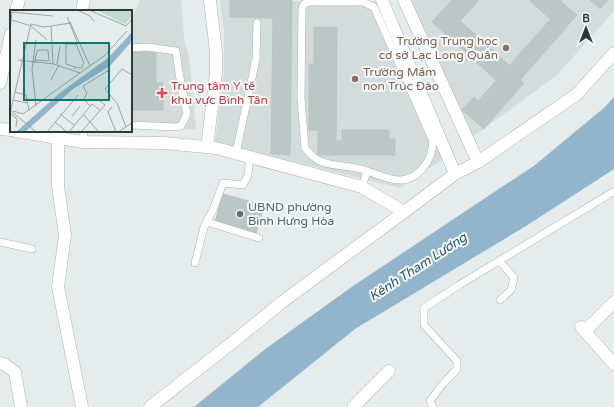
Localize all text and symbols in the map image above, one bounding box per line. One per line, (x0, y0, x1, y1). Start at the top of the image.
north arrow (566, 8, 606, 48)
inset map (10, 10, 132, 132)
text: B (582, 12, 590, 25)
place label: Trường Trung học cơ sở Lạc Long Quân (379, 34, 498, 62)
marker: Trường Trung học cơ sở Lạc Long Quân (501, 43, 511, 53)
place label: Trường Mầm non Trúc Đào (363, 65, 439, 93)
marker: Trường Mầm non Trúc Đào (350, 74, 360, 84)
place label: Trung tâm Y tế khu vực Bình Tân (171, 79, 268, 107)
marker: Trung tâm Y tế khu vực Bình Tân (156, 87, 168, 99)
place label: UBND phường Bình Hưng Hòa (248, 200, 334, 228)
marker: UBND phường Bình Hưng Hòa (235, 209, 245, 219)
water label: Kênh Tham Lương (366, 229, 471, 305)

